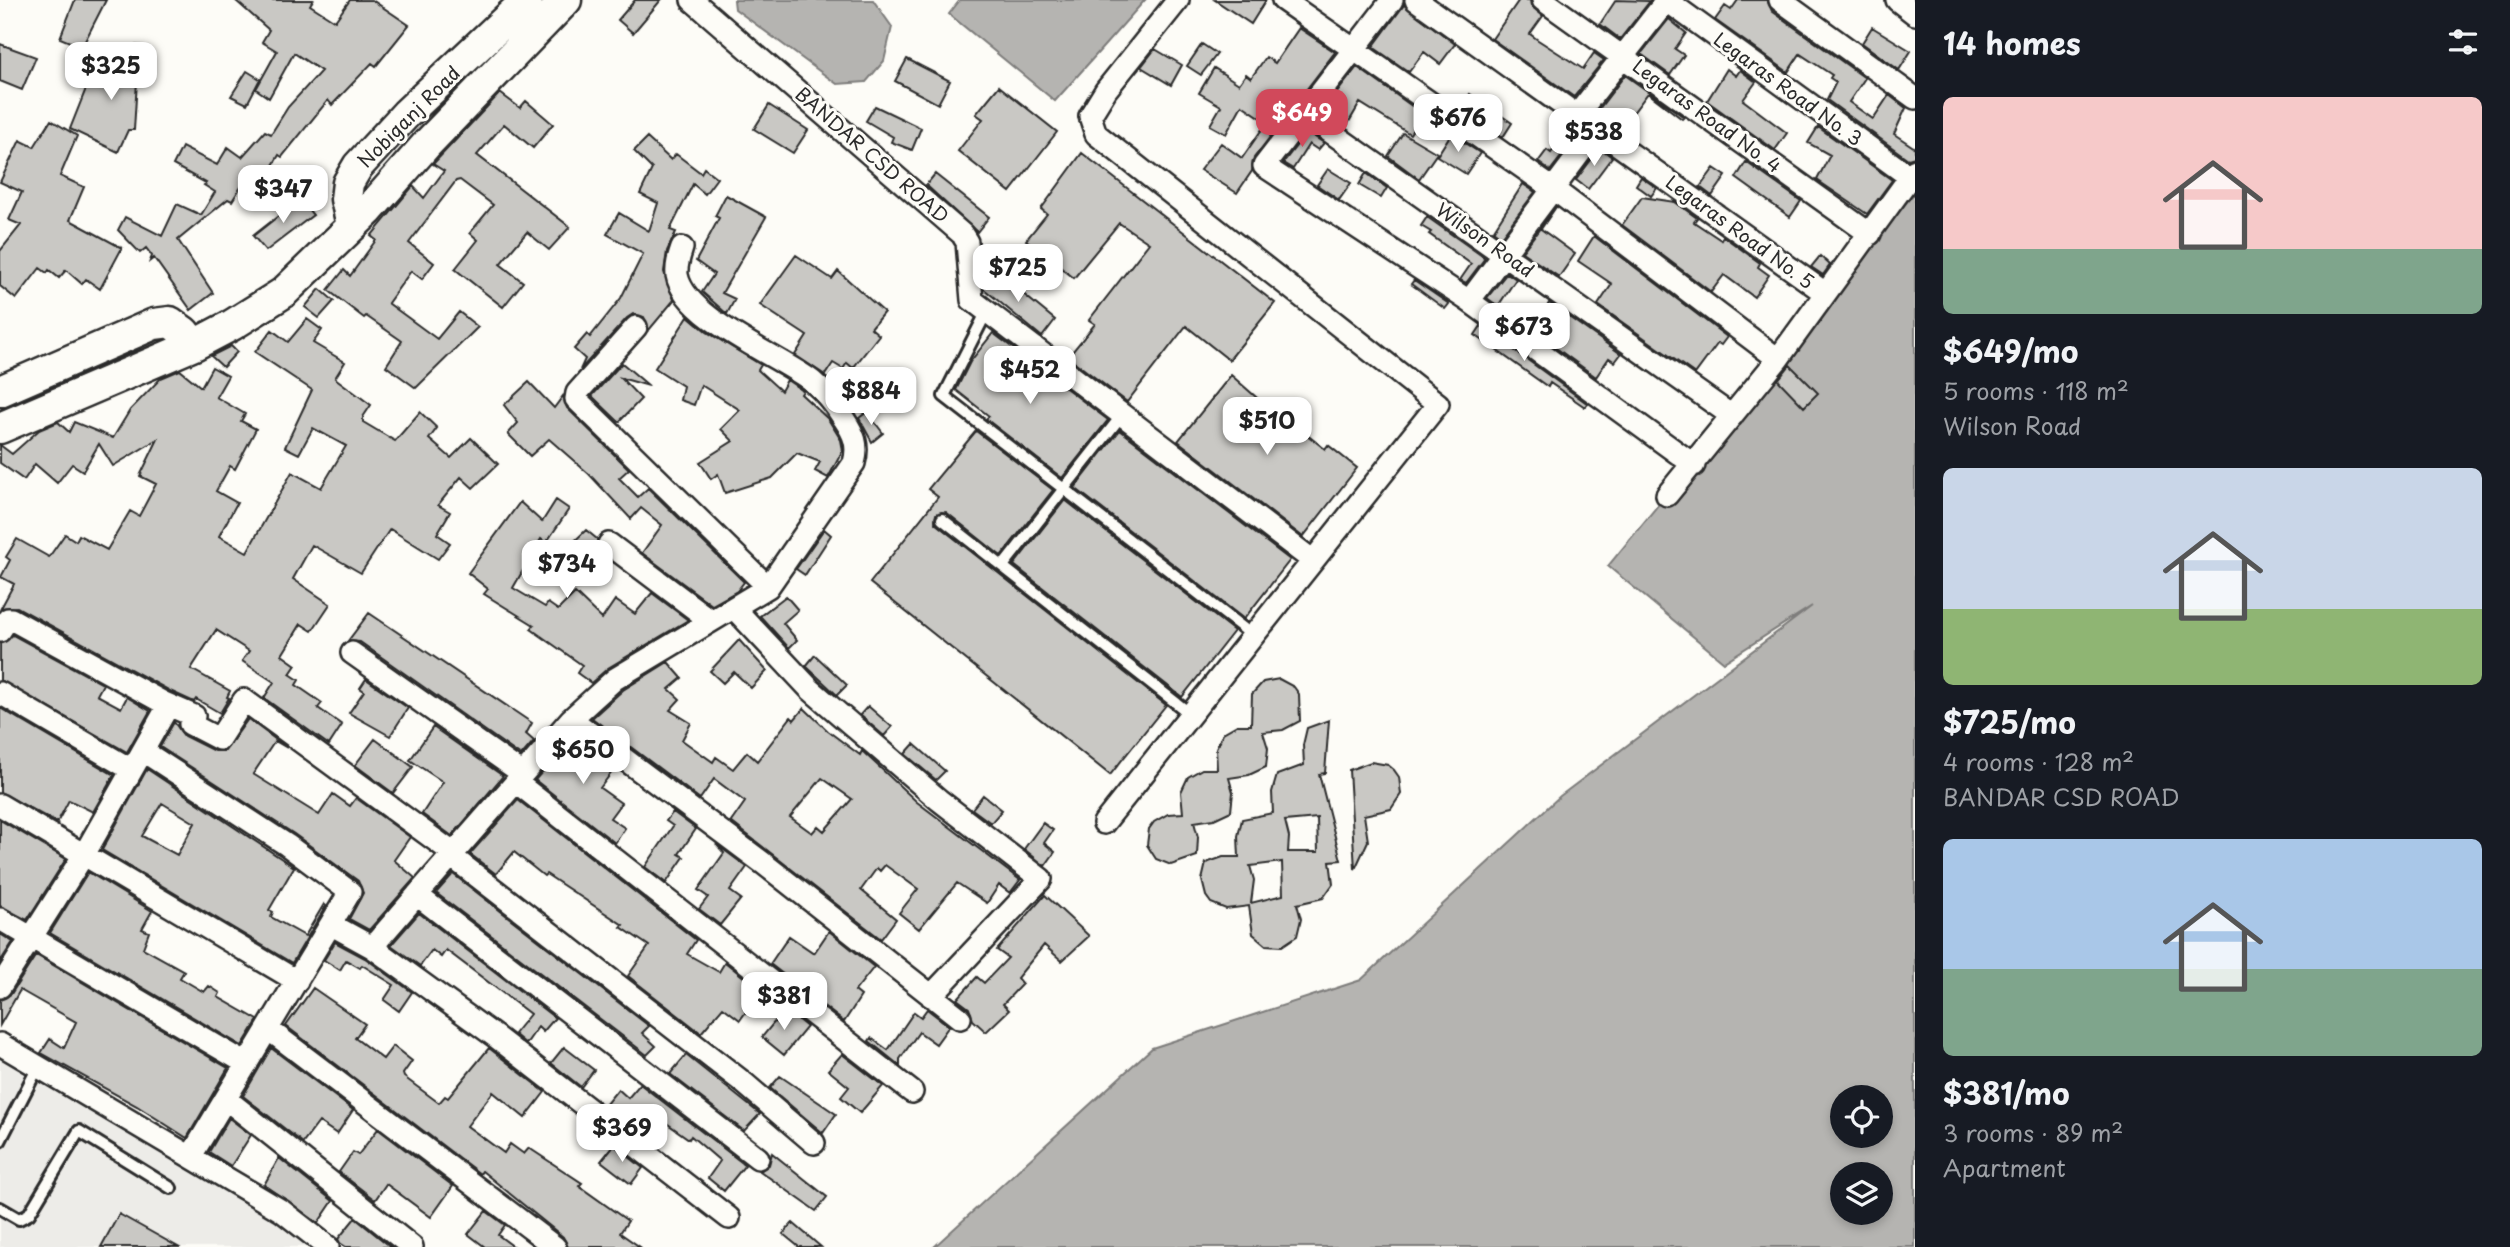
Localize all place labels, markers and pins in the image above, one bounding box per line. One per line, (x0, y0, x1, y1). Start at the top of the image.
pin: $325 (70, 42, 152, 102)
pin: $649 (1261, 90, 1343, 149)
pin: $676 (1417, 94, 1499, 154)
pin: $538 (1553, 108, 1635, 168)
pin: $347 (242, 166, 324, 225)
pin: $725 (977, 244, 1059, 304)
pin: $673 (1483, 304, 1565, 363)
pin: $452 (989, 346, 1071, 406)
pin: $884 (830, 368, 912, 427)
pin: $510 (1226, 398, 1308, 457)
pin: $734 (526, 540, 608, 600)
pin: $650 (542, 726, 624, 786)
pin: $381 (743, 972, 825, 1032)
pin: $369 (581, 1104, 663, 1164)

